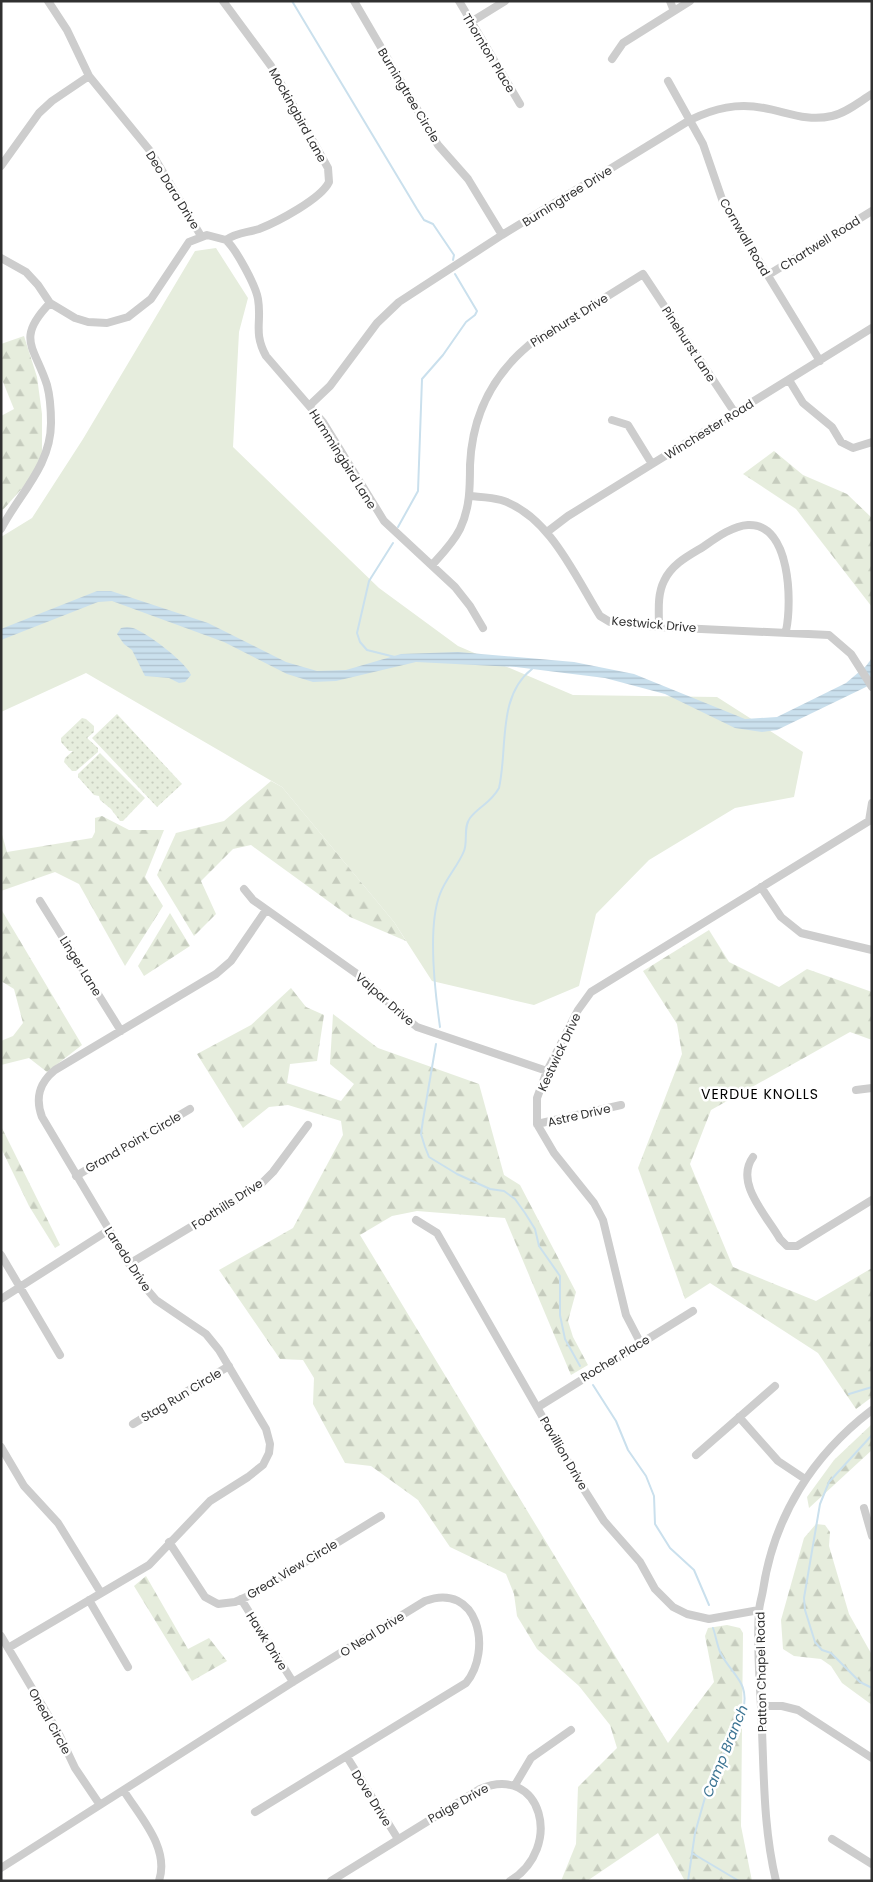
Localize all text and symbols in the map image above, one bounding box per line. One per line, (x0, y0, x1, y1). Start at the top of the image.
street label: Thornton Place (459, 10, 519, 96)
street label: Burningtree Circle (374, 45, 444, 145)
street label: Mockingbird Lane (265, 65, 331, 165)
street label: Deo Dara Drive (142, 148, 204, 232)
street label: Burningtree Drive (519, 162, 615, 230)
street label: Cornwall Road (716, 195, 774, 279)
street label: Chartwell Road (777, 212, 863, 274)
street label: Pinehurst Drive (527, 289, 611, 351)
street label: Pinehurst Lane (658, 303, 720, 385)
street label: Winchester Road (661, 395, 757, 463)
street label: Hummingbird Lane (305, 406, 381, 512)
street label: Kestwick Drive (611, 612, 697, 636)
street label: Linger Lane (56, 933, 106, 999)
street label: Valpar Drive (352, 969, 418, 1029)
street label: Kestwick Drive (533, 1010, 585, 1094)
district label: VERDUE KNOLLS (701, 1084, 819, 1104)
street label: Astre Drive (546, 1100, 612, 1130)
street label: Grand Point Circle (82, 1108, 184, 1176)
street label: Foothills Drive (188, 1175, 266, 1233)
street label: Laredo Drive (101, 1223, 155, 1295)
street label: Rocher Place (577, 1331, 653, 1385)
street label: Stag Run Circle (138, 1364, 224, 1426)
street label: Pavillion Drive (536, 1413, 592, 1493)
street label: Great View Circle (244, 1535, 340, 1603)
street label: O Neal Drive (337, 1607, 407, 1661)
street label: Hawk Drive (242, 1609, 292, 1673)
street label: Patton Chapel Road (751, 1612, 771, 1732)
street label: Oneal Circle (25, 1685, 75, 1757)
water label: Camp Branch (697, 1702, 753, 1800)
street label: Dove Drive (348, 1767, 396, 1829)
street label: Paige Drive (425, 1779, 491, 1827)

